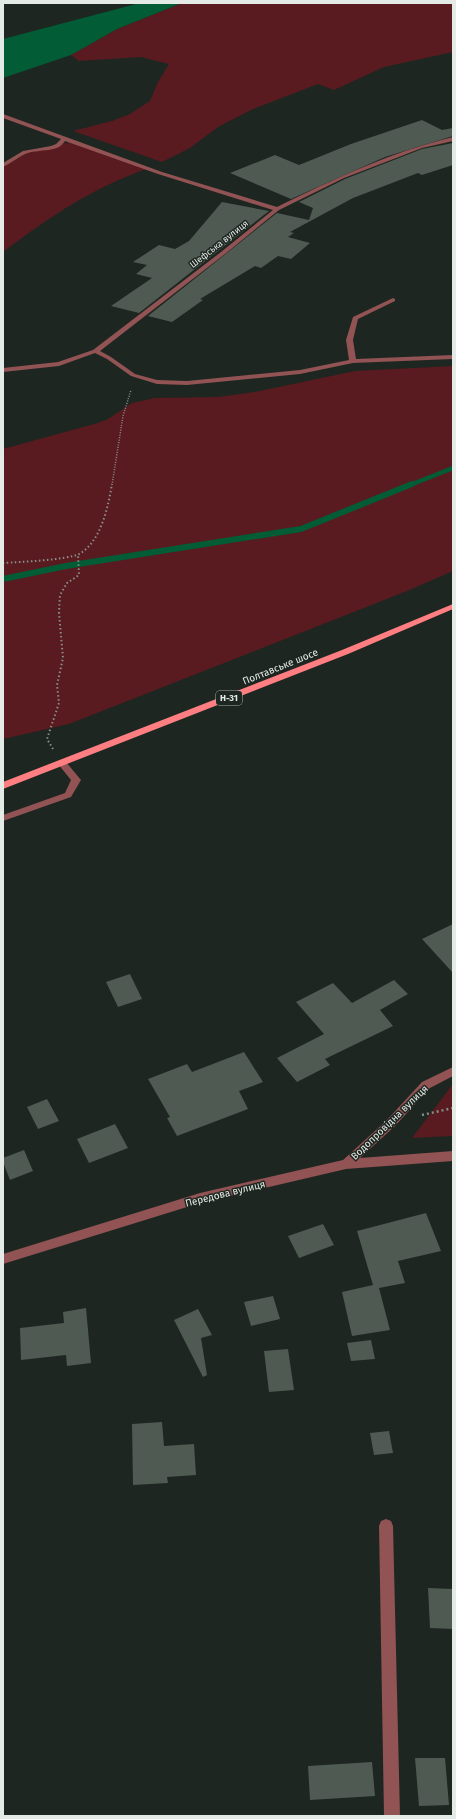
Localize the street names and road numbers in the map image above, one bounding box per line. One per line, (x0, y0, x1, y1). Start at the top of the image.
street label: Шефська вулиця (188, 218, 250, 270)
street label: Полтавське шосе (241, 646, 320, 688)
road number: Н-31 (216, 691, 242, 705)
street label: Водопровідна вулиця (348, 1082, 431, 1163)
street label: Передова вулиця (184, 1178, 266, 1210)

